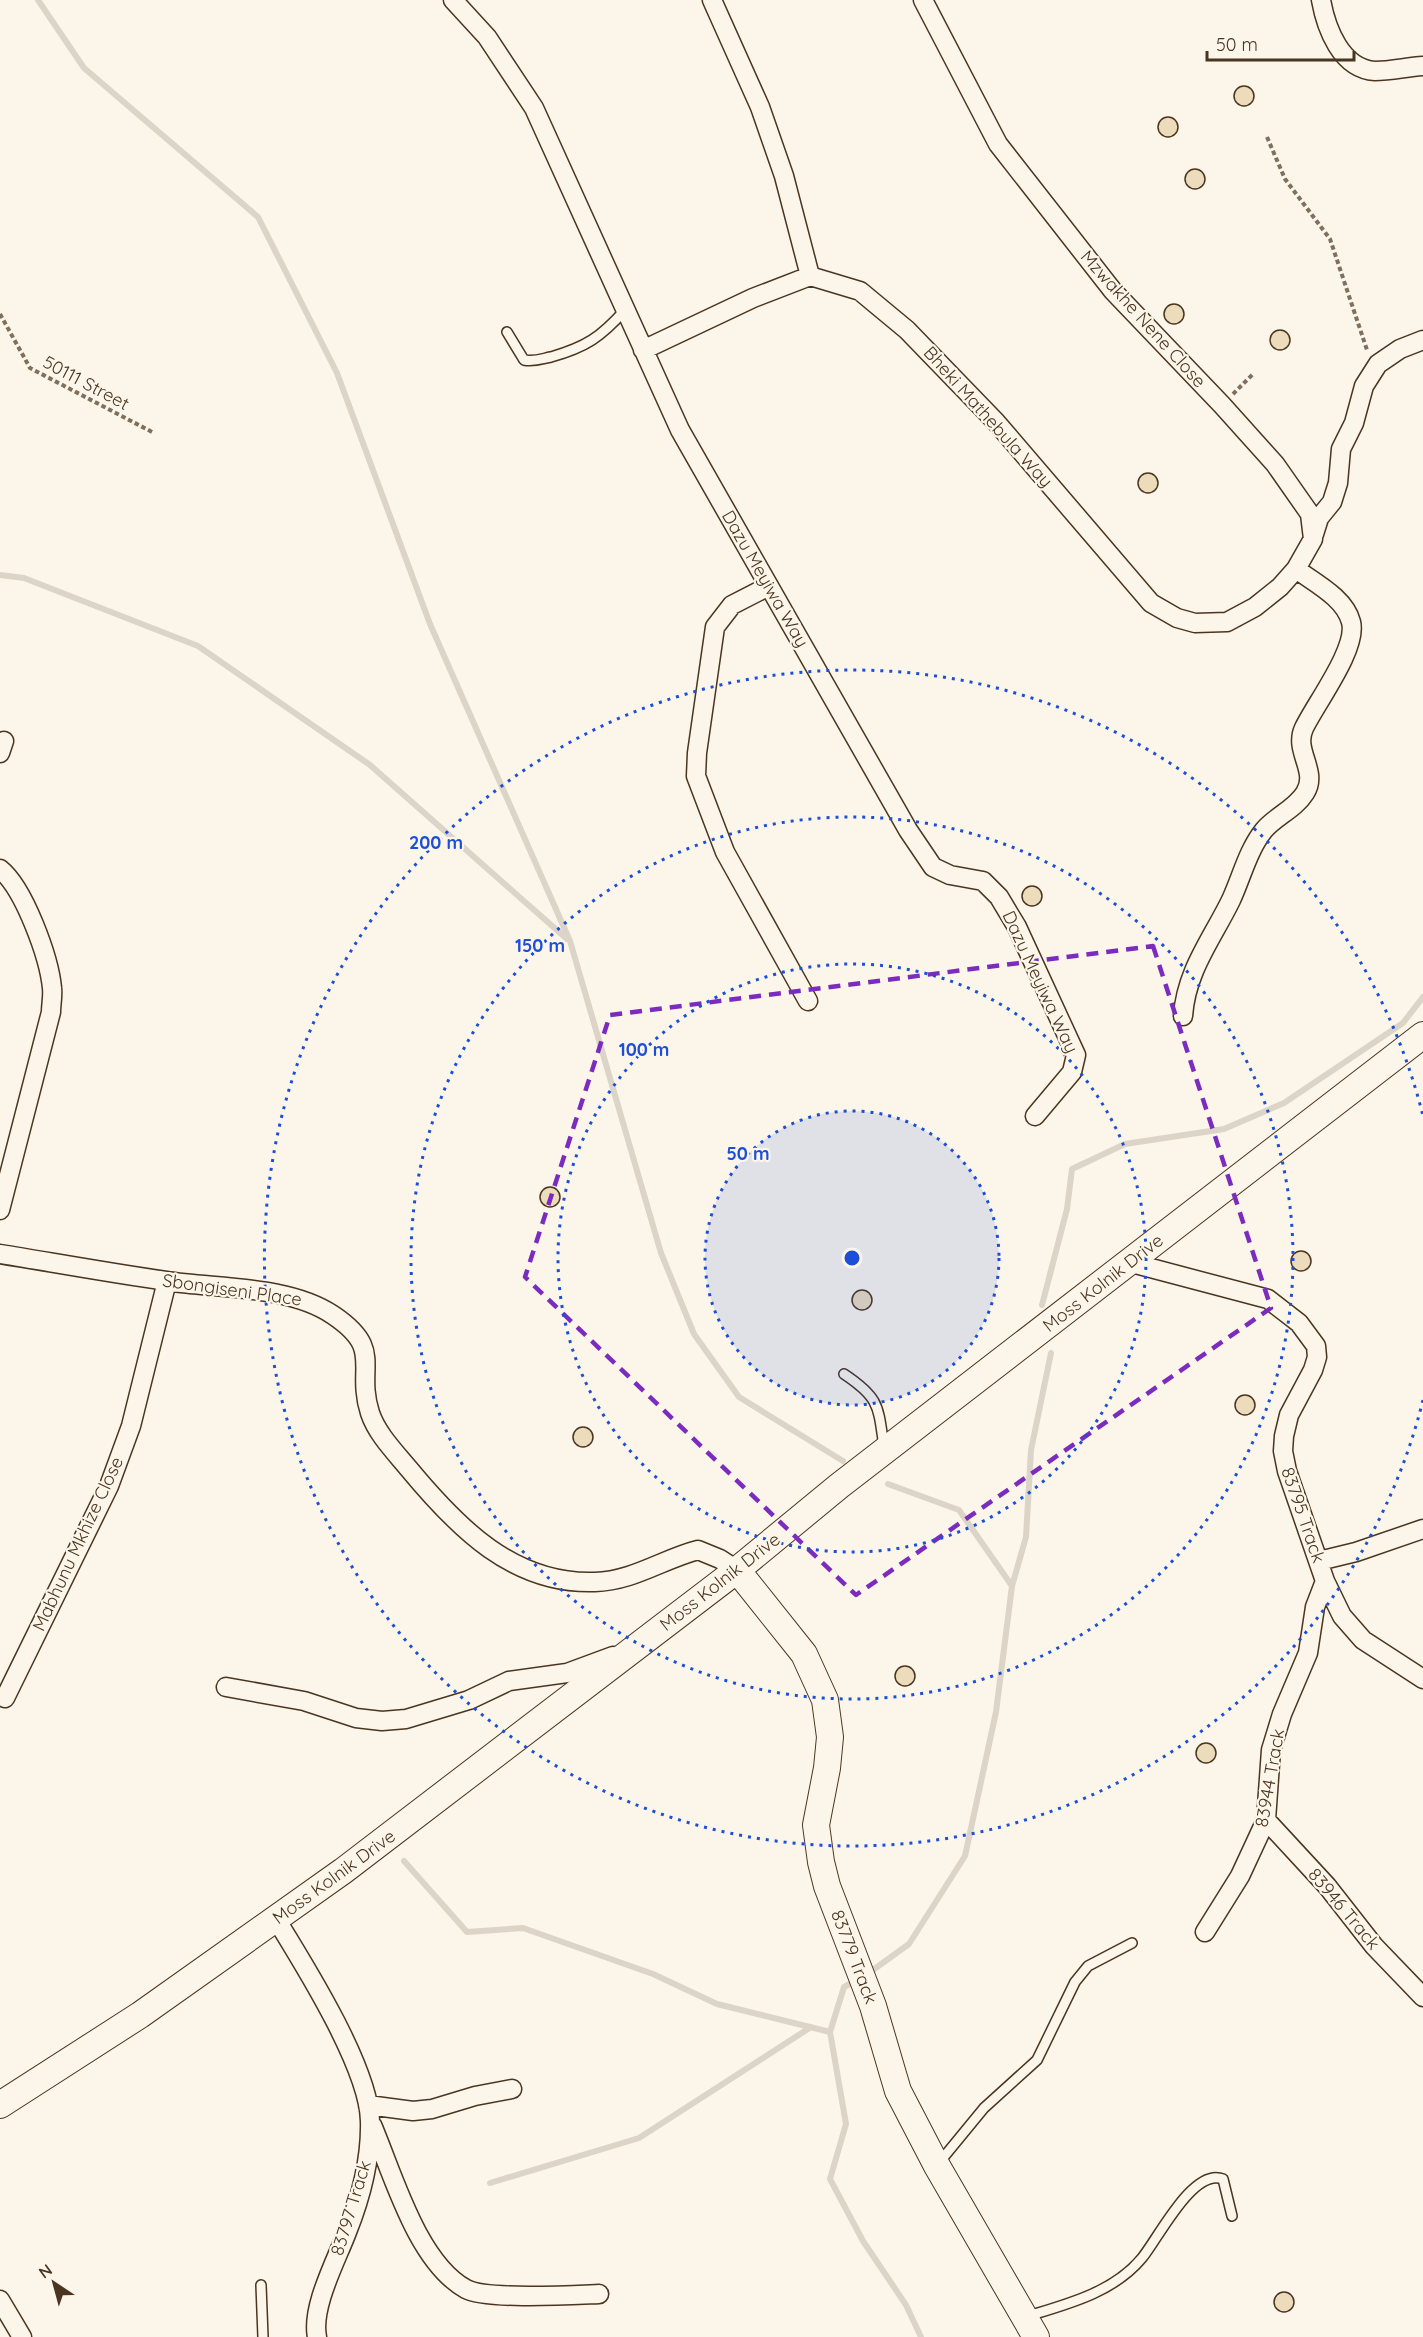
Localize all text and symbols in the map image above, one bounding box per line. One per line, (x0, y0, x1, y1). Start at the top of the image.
scale bar (1207, 24, 1354, 62)
text: 50 m (1216, 33, 1258, 56)
street label: Mzwakhe Nene Close (1076, 245, 1211, 392)
street label: Bheki Mathebula Way (919, 341, 1058, 492)
street label: 50111 Street (39, 350, 133, 415)
street label: Dazu Meyiwa Way (717, 506, 814, 651)
text: 200 m (409, 831, 463, 854)
street label: Dazu Meyiwa Way (997, 907, 1084, 1057)
text: 150 m (515, 934, 565, 957)
text: 100 m (619, 1038, 669, 1061)
text: 50 m (726, 1142, 770, 1165)
street label: Moss Kolnik Drive (1038, 1228, 1167, 1337)
centre of rings (842, 1248, 862, 1268)
street label: Sbongiseni Place (161, 1268, 303, 1311)
street label: Mabhunu Mkhize Close (27, 1453, 128, 1635)
street label: 83795 Track (1276, 1464, 1331, 1566)
street label: Moss Kolnik Drive (655, 1527, 784, 1636)
street label: 83944 Track (1250, 1727, 1289, 1829)
street label: Moss Kolnik Drive (268, 1824, 400, 1929)
street label: 83946 Track (1304, 1863, 1385, 1954)
street label: 83779 Track (826, 1907, 883, 2007)
street label: 83797 Track (325, 2157, 376, 2258)
north arrow (24, 2253, 84, 2313)
text: N (35, 2259, 56, 2282)

